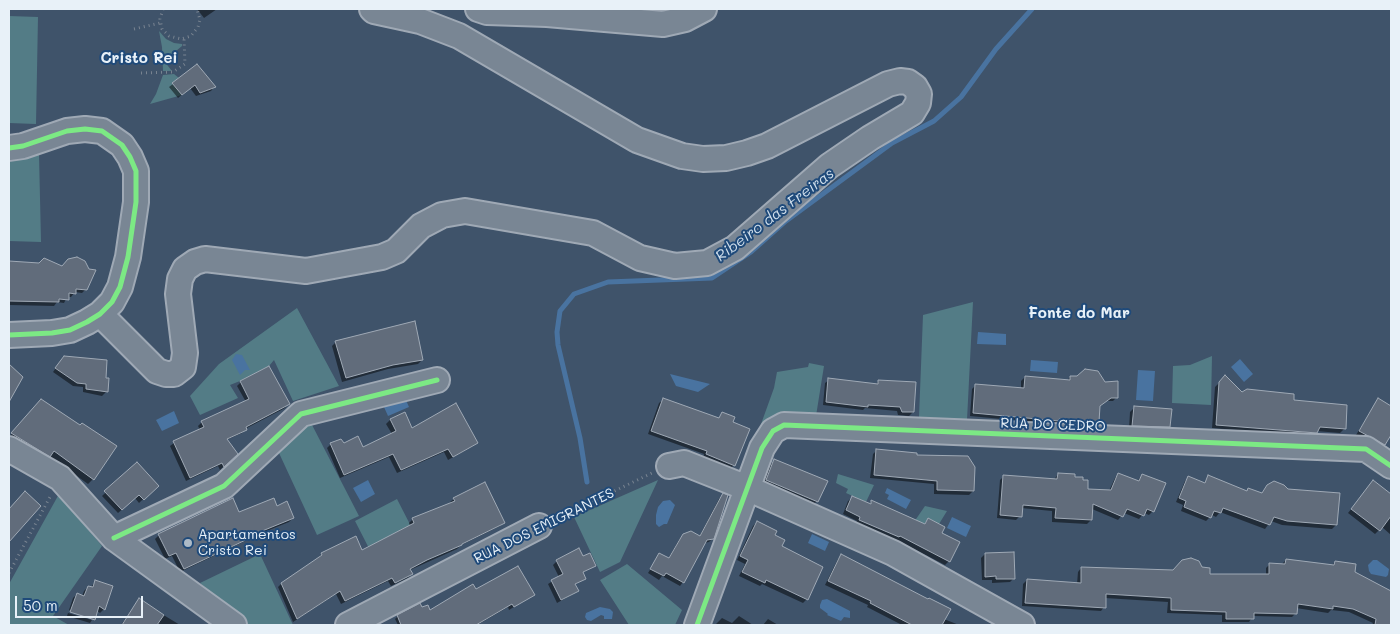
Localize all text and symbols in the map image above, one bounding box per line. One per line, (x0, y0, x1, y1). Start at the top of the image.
district label: Cristo Rei (100, 49, 178, 67)
water label: Ribeiro das Freiras (712, 165, 838, 265)
district label: Fonte do Mar (1028, 304, 1130, 322)
street label: RUA DO CEDRO (1000, 415, 1106, 435)
street label: RUA DOS EMIGRANTES (471, 485, 617, 567)
place label: Apartamentos Cristo Rei (198, 527, 296, 560)
marker: Apartamentos Cristo Rei (182, 537, 194, 549)
scale bar (18, 586, 145, 618)
text: 50 m (23, 595, 58, 615)

